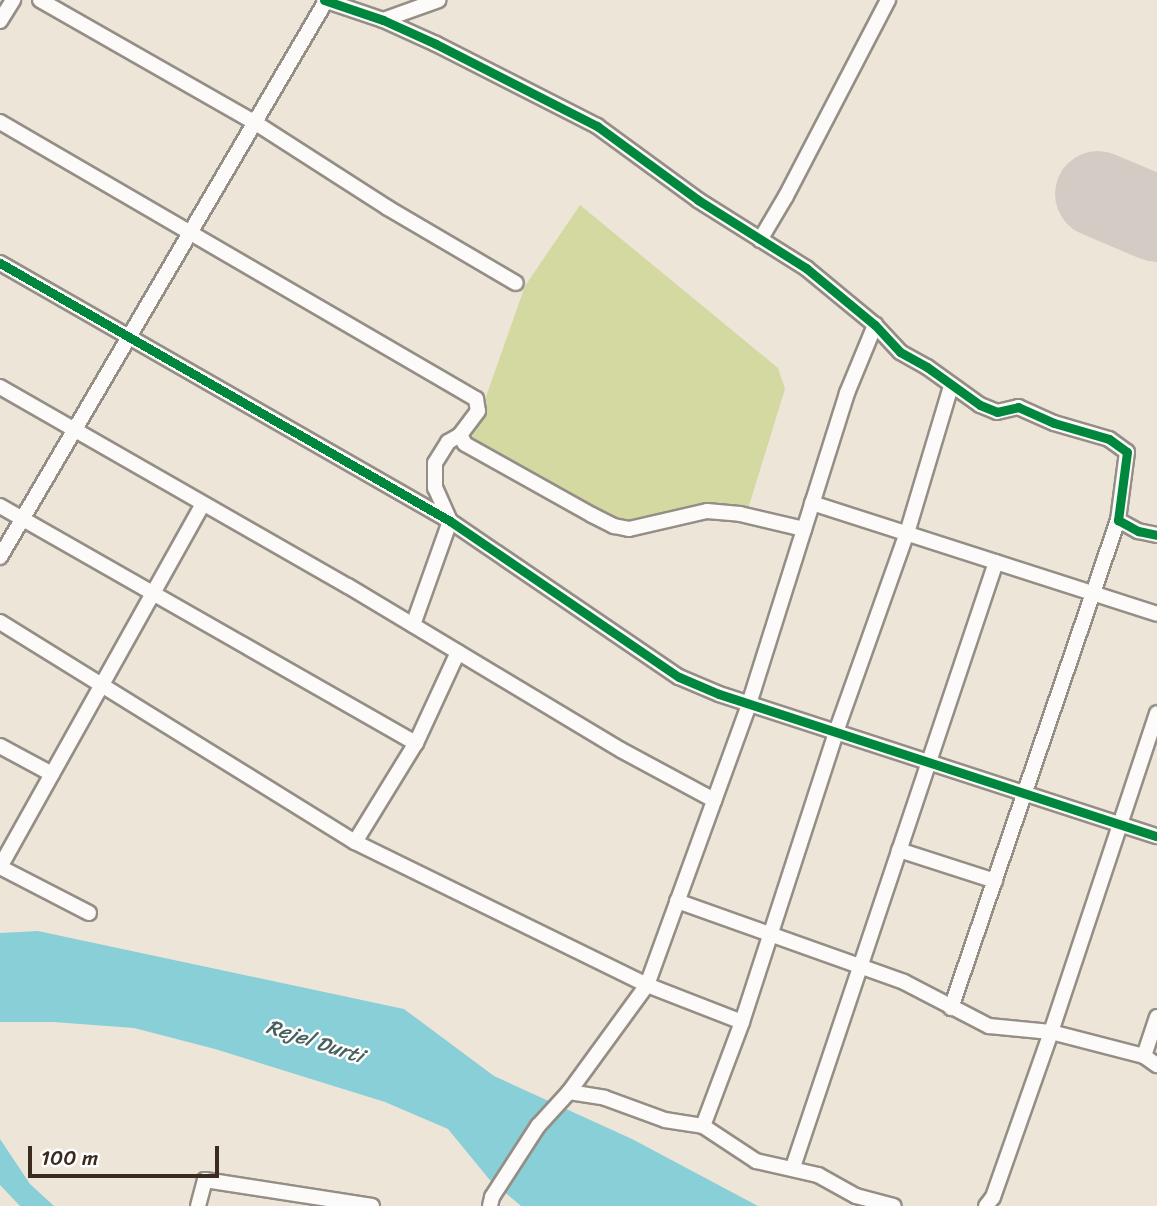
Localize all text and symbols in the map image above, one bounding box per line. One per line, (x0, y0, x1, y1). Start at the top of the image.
water label: Rejel Durti (264, 1014, 366, 1068)
scale bar (32, 1132, 222, 1176)
text: 100 m (41, 1139, 98, 1177)

